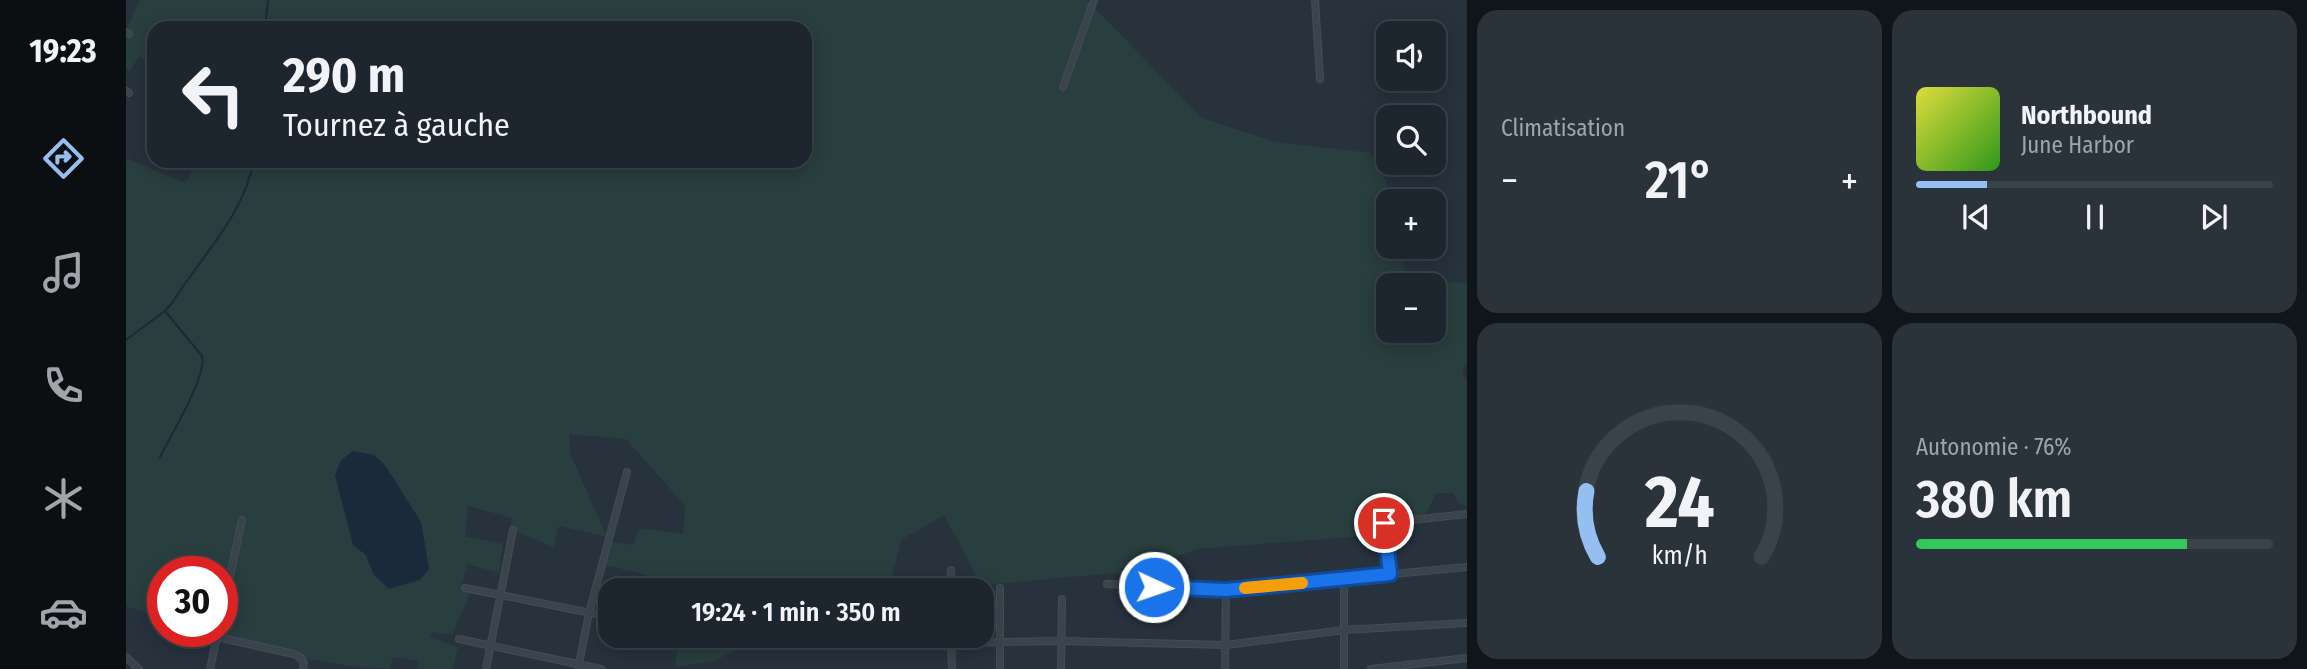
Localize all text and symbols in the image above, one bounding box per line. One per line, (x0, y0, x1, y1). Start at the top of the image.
map controls (1376, 21, 1446, 343)
button: sound (1376, 21, 1446, 91)
text: 19:23 (29, 32, 97, 70)
text: 290 m (283, 46, 405, 105)
icon: left (168, 49, 259, 140)
text: Northbound (2021, 100, 2152, 131)
button: search (1376, 105, 1446, 175)
text: Tournez à gauche (283, 106, 510, 144)
text: Climatisation (1501, 114, 1625, 142)
text: June Harbor (2021, 131, 2134, 159)
icon: directions (39, 134, 88, 183)
text: 21° (1645, 149, 1714, 212)
text: − (1501, 158, 1518, 204)
text: + (1841, 158, 1858, 204)
button: + (1376, 189, 1446, 259)
icon: previous (1957, 198, 1995, 236)
icon: pause (2076, 198, 2114, 236)
icon: next (2195, 198, 2233, 236)
icon: music (39, 248, 88, 297)
button: − (1376, 273, 1446, 343)
icon: phone (39, 361, 88, 410)
text: Autonomie · 76% (1916, 433, 2072, 461)
text: 24 (1644, 459, 1714, 546)
text: 380 km (1916, 468, 2072, 531)
icon: climate (39, 474, 88, 523)
pin (1354, 493, 1414, 553)
icon: arrive (1365, 504, 1403, 542)
text: km/h (1652, 541, 1707, 571)
position arrow (1117, 550, 1191, 624)
speed limit sign: 30 (147, 556, 238, 647)
icon: car (39, 588, 88, 637)
text: 19:24 · 1 min · 350 m (691, 597, 901, 628)

